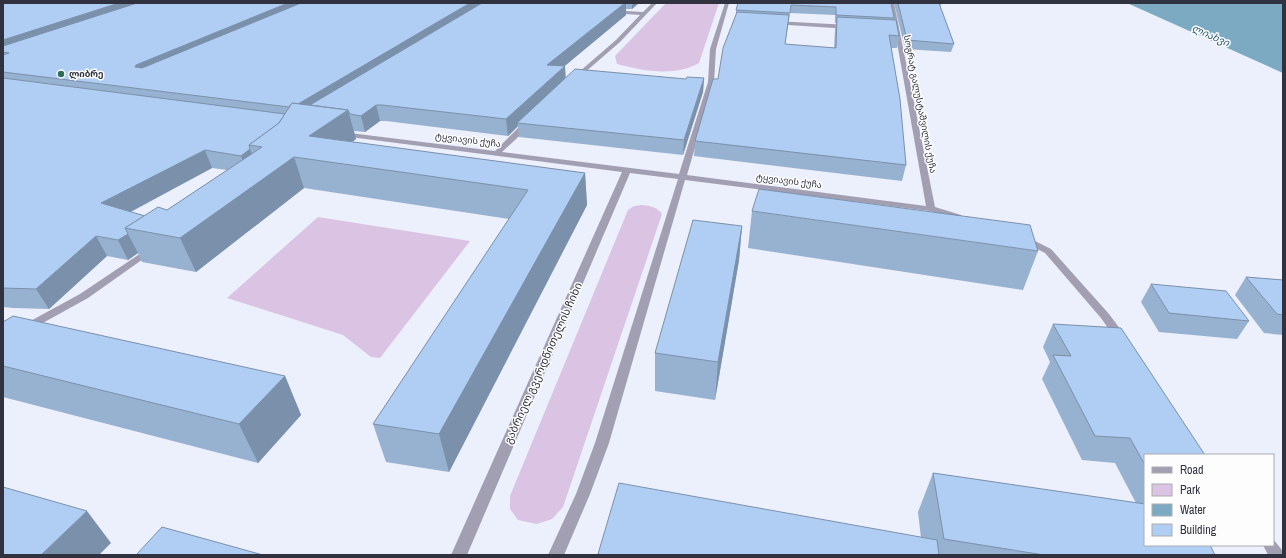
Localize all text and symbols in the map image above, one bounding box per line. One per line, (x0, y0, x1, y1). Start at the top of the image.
water label: ლიახვი (1190, 21, 1233, 50)
street label: სოგრატ გალუსტაშვილის ქუჩა (901, 34, 939, 174)
place label: ლიბრე (69, 68, 103, 80)
marker: ლიბრე (56, 69, 66, 79)
street label: ტყვიავის ქუჩა (434, 130, 502, 150)
street label: ტყვიავის ქუჩა (755, 171, 823, 191)
street label: გაბრიელ გვერდწითელის ჩიხი (501, 280, 585, 446)
legend (1144, 454, 1274, 546)
text: Road (1180, 462, 1204, 478)
text: Park (1180, 482, 1200, 498)
text: Water (1180, 502, 1207, 518)
text: Building (1180, 522, 1217, 538)

